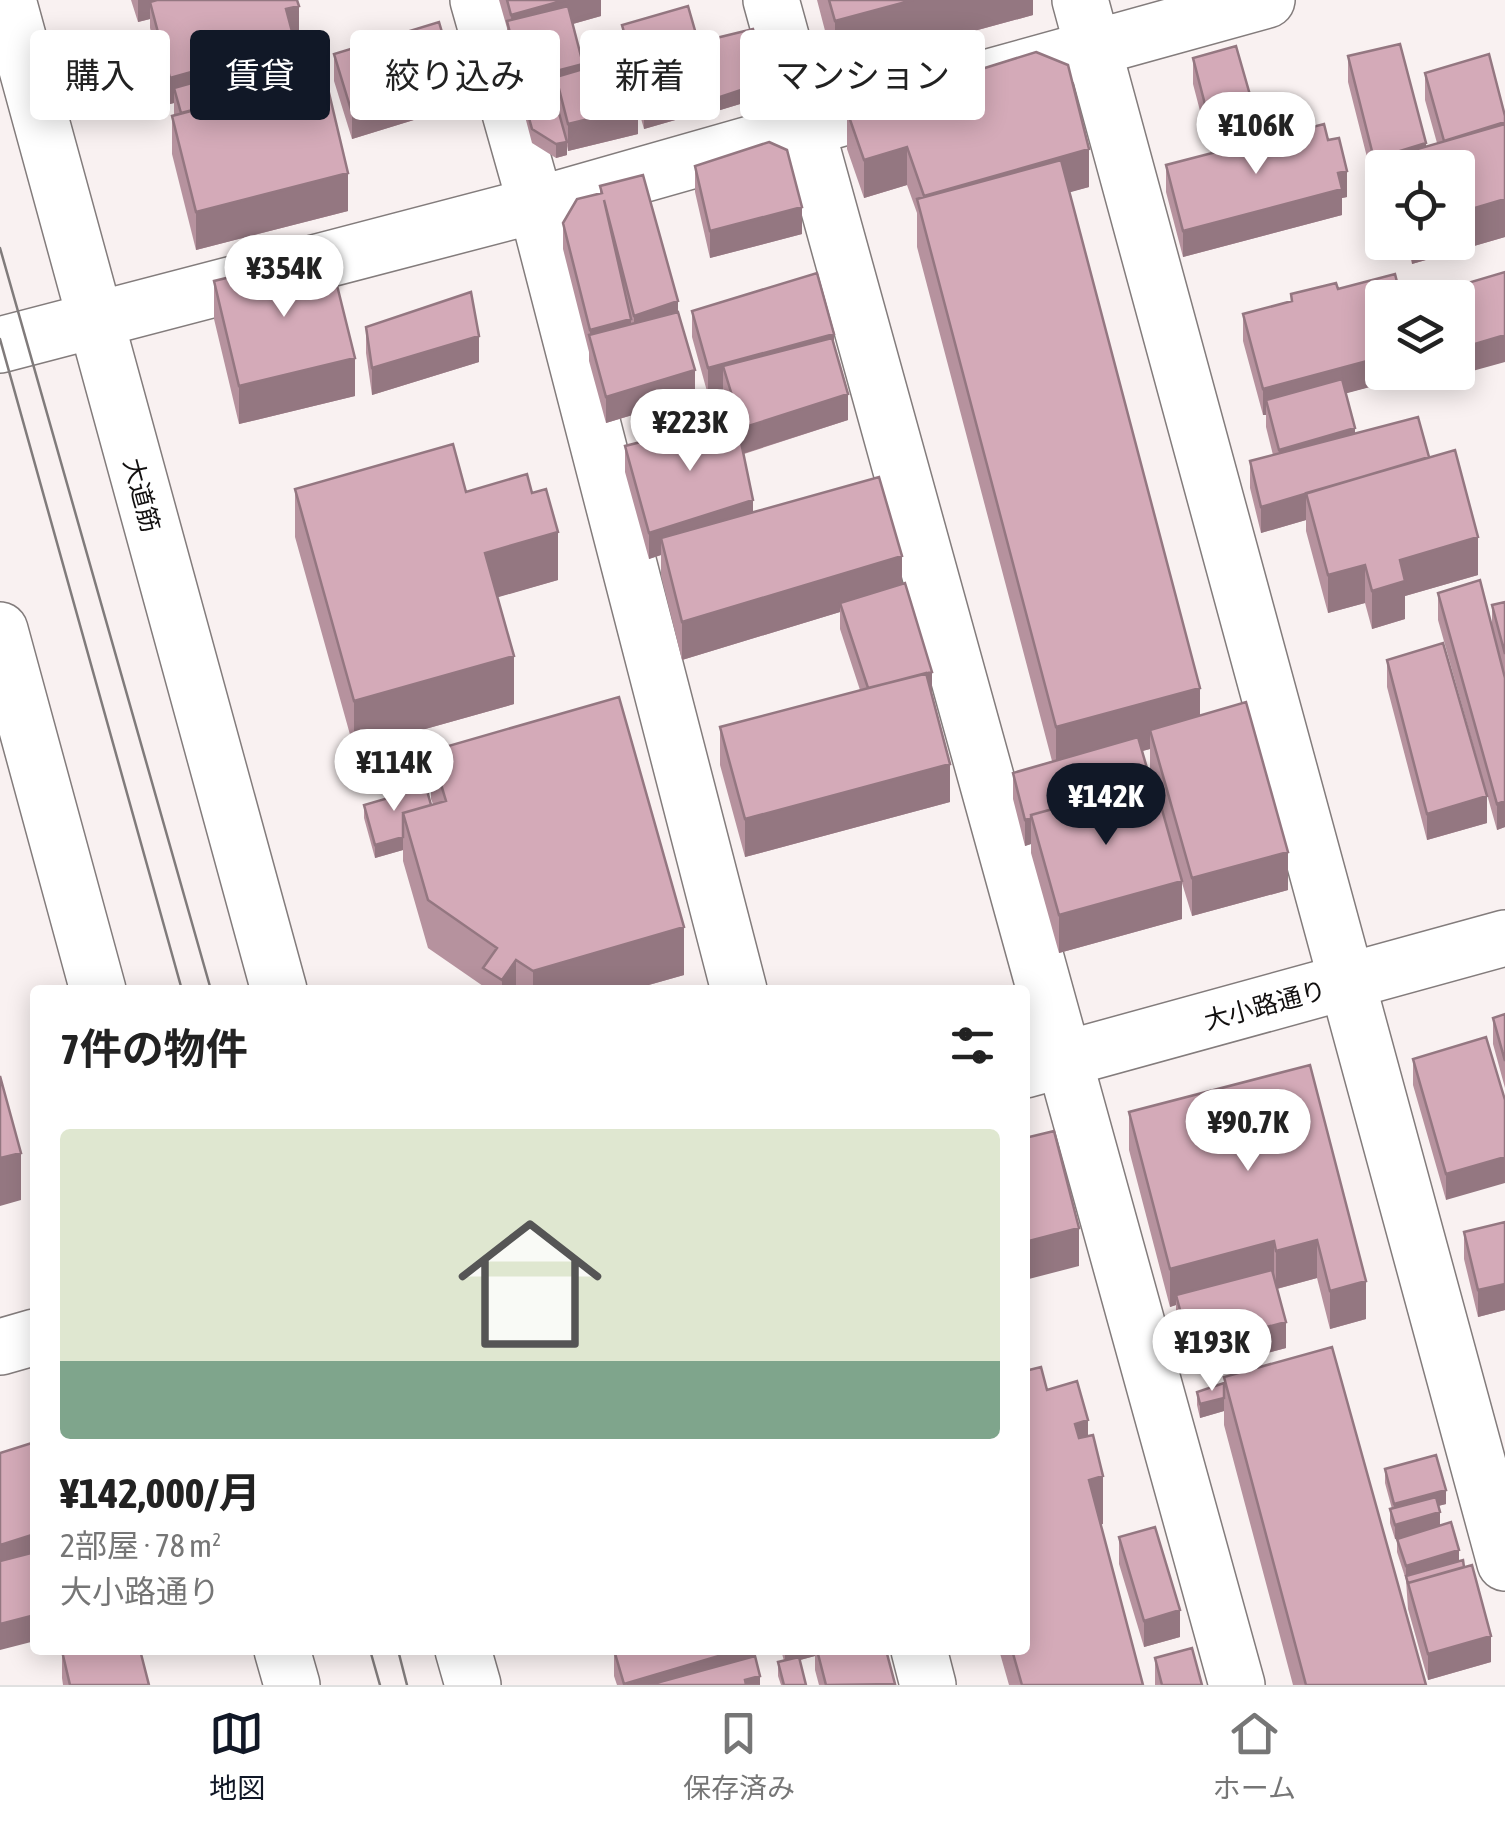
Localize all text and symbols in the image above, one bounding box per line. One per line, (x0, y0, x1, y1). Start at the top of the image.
chip: 購入 (30, 30, 170, 120)
chip: 賃貸 (190, 30, 330, 120)
chip: 絞り込み (350, 30, 560, 120)
chip: 新着 (580, 30, 720, 120)
chip: マンション (740, 30, 985, 120)
pin: ¥106K (1186, 92, 1326, 177)
text: ¥106K (1218, 106, 1294, 143)
map controls (1365, 150, 1475, 390)
button: locate (1365, 150, 1475, 260)
pin: ¥354K (214, 235, 354, 320)
text: ¥354K (246, 249, 322, 286)
button: layers (1365, 280, 1475, 390)
pin: ¥223K (620, 389, 760, 474)
text: ¥223K (652, 403, 728, 440)
street label: 大道筋 (119, 455, 165, 535)
pin: ¥114K (324, 729, 464, 814)
text: ¥114K (356, 743, 432, 780)
pin: ¥142K (1036, 763, 1176, 848)
text: ¥142K (1068, 777, 1144, 814)
street label: 大小路通り (1201, 975, 1329, 1035)
icon: filters (945, 1018, 1000, 1073)
text: 7件の物件 (60, 1025, 248, 1073)
pin: ¥90.7K (1167, 1089, 1329, 1174)
text: ¥90.7K (1208, 1103, 1288, 1140)
icon: home (440, 1194, 620, 1374)
pin: ¥193K (1142, 1309, 1282, 1394)
text: ¥193K (1174, 1323, 1250, 1360)
text: ¥142,000/月 (60, 1469, 261, 1517)
text: 2部屋 · 78 m² (60, 1527, 221, 1564)
text: 大小路通り (60, 1573, 220, 1610)
tab: 地図 (209, 1706, 265, 1806)
tab: 保存済み (683, 1706, 795, 1806)
tab: ホーム (1213, 1706, 1296, 1806)

